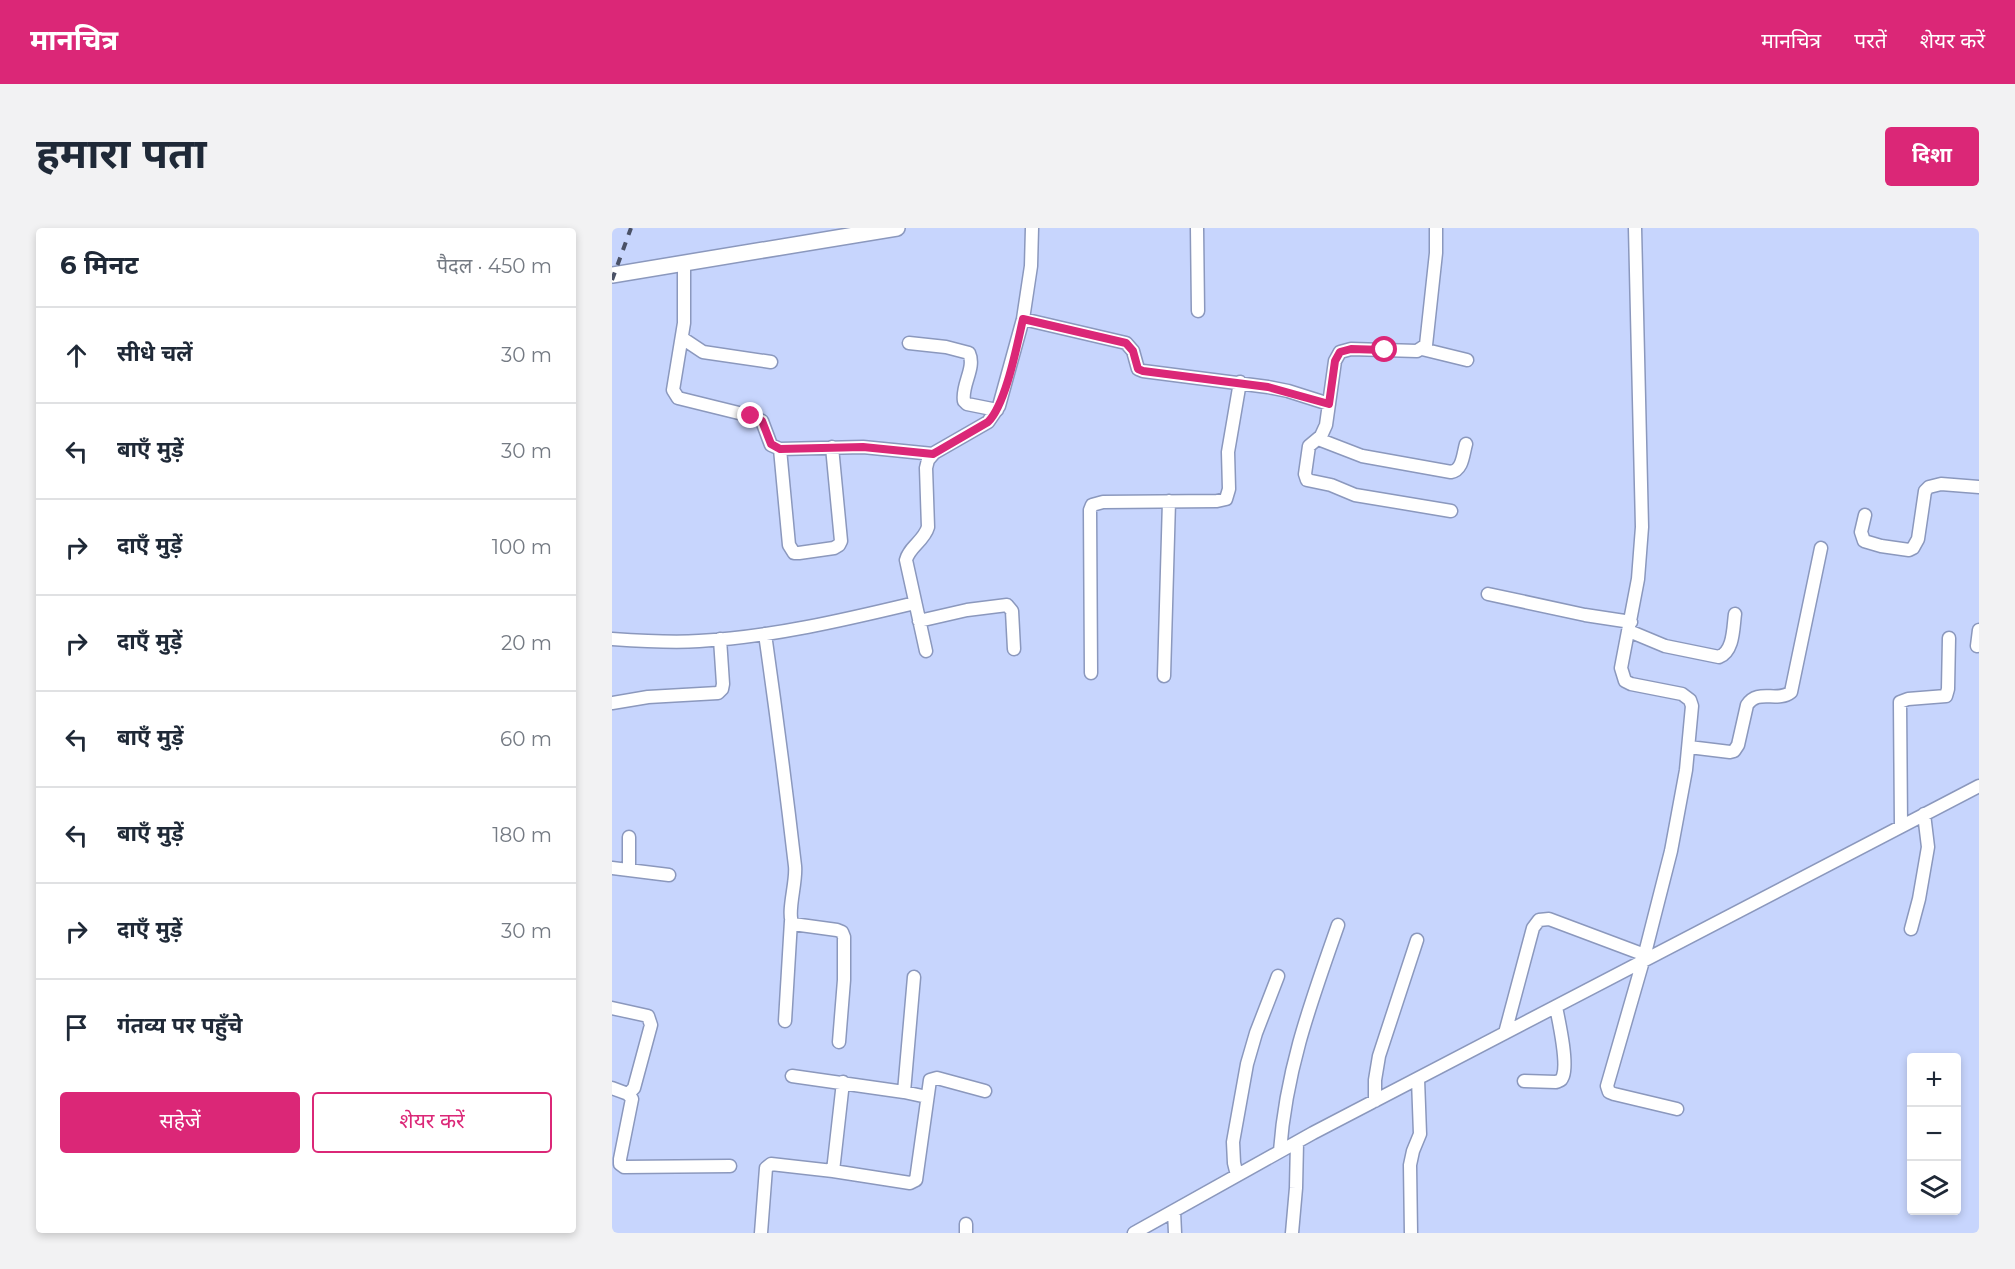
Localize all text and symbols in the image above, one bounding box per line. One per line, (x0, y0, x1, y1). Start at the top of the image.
text: मानचित्र (30, 23, 118, 57)
text: मानचित्र (1761, 28, 1821, 53)
text: परतें (1854, 28, 1887, 53)
text: शेयर करें (1920, 28, 1985, 53)
text: हमारा पता (36, 127, 206, 179)
button: दिशा (1885, 127, 1979, 186)
text: 6 मिनट (60, 249, 139, 281)
text: पैदल · 450 m (437, 254, 552, 278)
route start (1371, 336, 1397, 362)
icon: ahead (60, 339, 93, 372)
text: सीधे चलें (117, 340, 193, 367)
text: 30 m (501, 343, 552, 367)
route end (737, 402, 763, 428)
icon: left (60, 435, 93, 468)
text: बाएँ मुड़ें (117, 436, 184, 463)
text: 30 m (501, 439, 552, 463)
icon: right (60, 531, 93, 564)
text: दाएँ मुड़ें (117, 532, 182, 559)
text: 100 m (492, 535, 552, 559)
icon: right (60, 627, 93, 660)
text: दाएँ मुड़ें (117, 628, 182, 655)
text: 20 m (501, 631, 552, 655)
icon: left (60, 723, 93, 756)
text: बाएँ मुड़ें (117, 724, 184, 751)
text: 60 m (500, 727, 552, 751)
icon: left (60, 819, 93, 852)
text: बाएँ मुड़ें (117, 820, 184, 847)
text: 180 m (492, 823, 552, 847)
icon: right (60, 915, 93, 948)
text: दाएँ मुड़ें (117, 916, 182, 943)
text: 30 m (501, 919, 552, 943)
icon: arrive (60, 1011, 93, 1044)
text: गंतव्य पर पहुँचे (117, 1012, 243, 1039)
map controls (1907, 1053, 1961, 1215)
button: + (1907, 1053, 1961, 1107)
button: सहेजें (60, 1092, 300, 1153)
button: शेयर करें (312, 1092, 552, 1153)
button: − (1907, 1107, 1961, 1161)
button: layers (1907, 1161, 1961, 1215)

